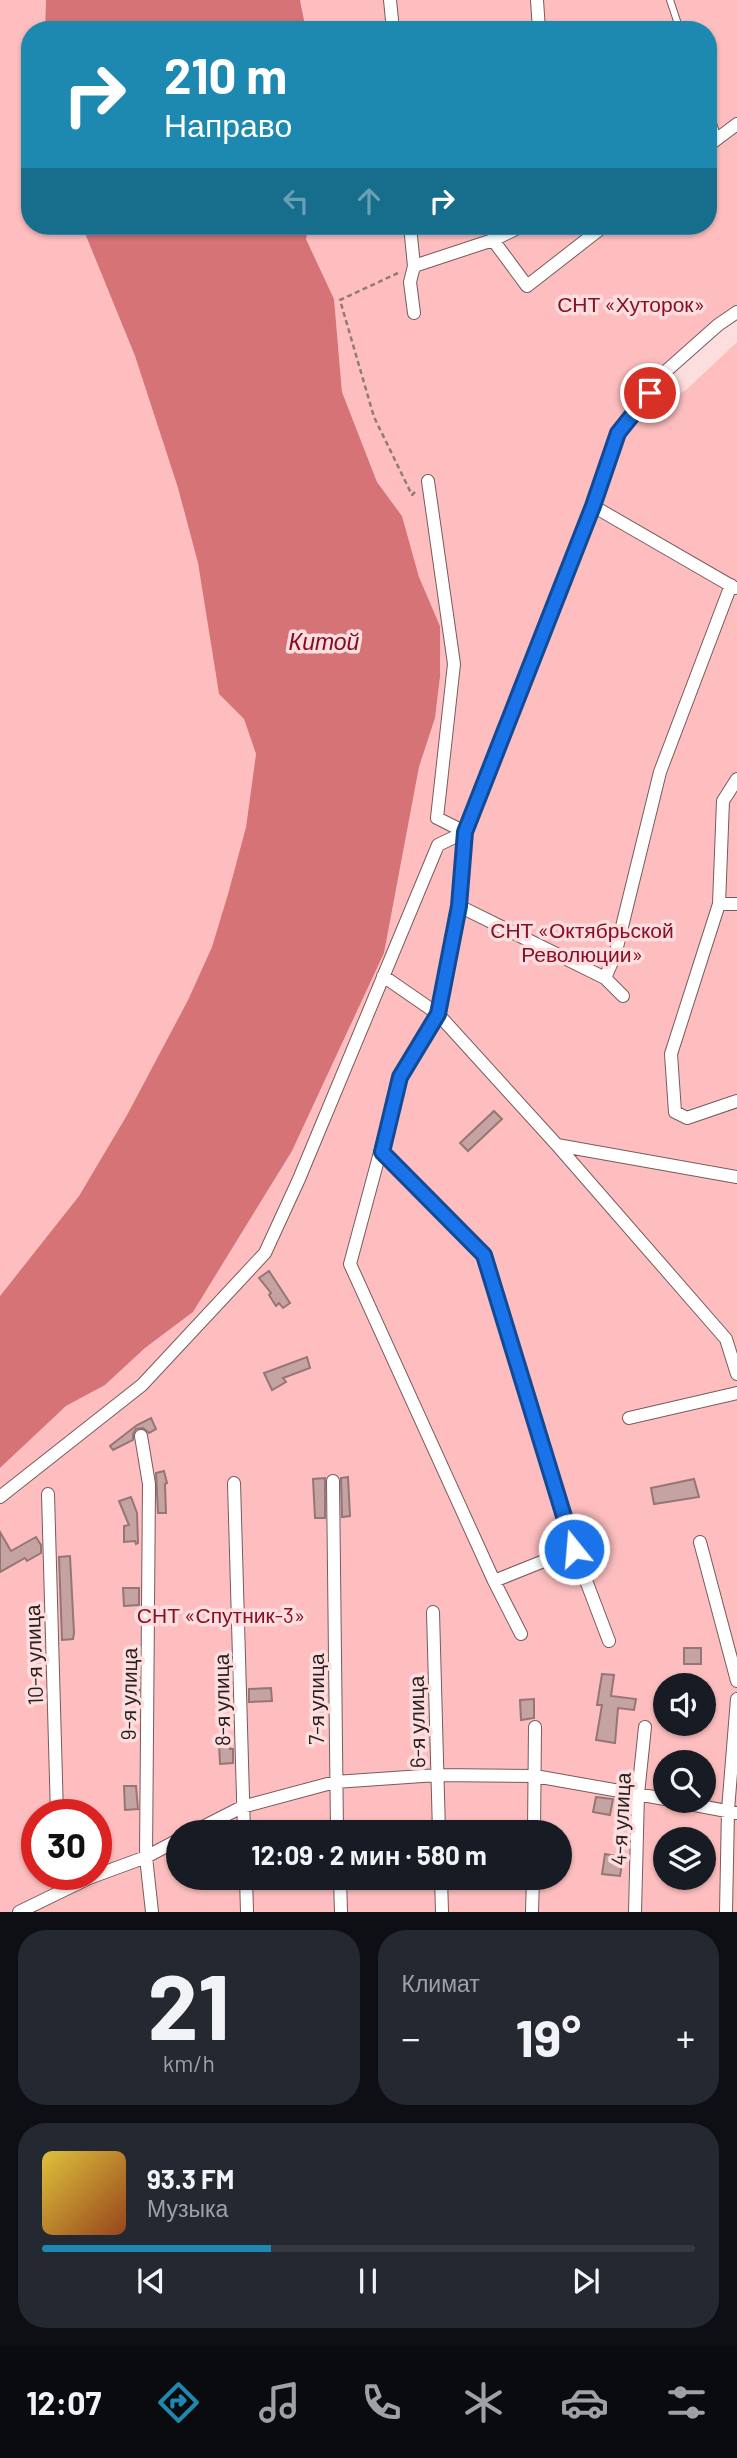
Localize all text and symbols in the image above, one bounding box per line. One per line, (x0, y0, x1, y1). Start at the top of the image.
text: 210 m (164, 45, 287, 104)
icon: right (49, 49, 140, 140)
text: Направо (164, 105, 292, 143)
icon: left (277, 182, 315, 220)
icon: ahead (350, 182, 388, 220)
icon: right (423, 182, 461, 220)
park label: СНТ «Хуторок» (557, 291, 705, 316)
pin (620, 363, 680, 423)
icon: arrive (631, 374, 669, 412)
water label: Китой (289, 627, 360, 655)
park label: СНТ «Октябрьской Революции» (490, 917, 674, 966)
position arrow (537, 1512, 611, 1586)
park label: СНТ «Спутник-3» (137, 1602, 305, 1627)
street label: 10-я улица (19, 1604, 47, 1706)
street label: 9-я улица (115, 1647, 141, 1740)
street label: 8-я улица (208, 1653, 234, 1746)
street label: 7-я улица (303, 1653, 328, 1745)
map controls (653, 1673, 716, 1890)
button: sound (653, 1673, 716, 1736)
street label: 6-я улица (403, 1675, 429, 1768)
button: search (653, 1750, 716, 1813)
street label: 4-я улица (605, 1772, 635, 1866)
speed limit sign: 30 (21, 1799, 112, 1890)
button: layers (653, 1827, 716, 1890)
text: 12:09 · 2 мин · 580 m (251, 1839, 487, 1870)
text: 21 (147, 1949, 230, 2058)
text: Климат (402, 1969, 480, 1997)
text: 19° (515, 2005, 581, 2067)
text: − (402, 2014, 421, 2060)
text: + (676, 2014, 695, 2060)
text: km/h (163, 2049, 215, 2077)
text: 93.3 FM (147, 2163, 234, 2194)
text: Музыка (147, 2194, 228, 2222)
icon: previous (132, 2262, 170, 2300)
icon: pause (349, 2262, 387, 2300)
icon: next (567, 2262, 605, 2300)
icon: directions (154, 2378, 203, 2427)
icon: music (255, 2378, 304, 2427)
icon: phone (357, 2378, 406, 2427)
icon: climate (459, 2378, 508, 2427)
icon: car (560, 2378, 609, 2427)
icon: filters (662, 2378, 711, 2427)
text: 12:07 (26, 2383, 101, 2421)

